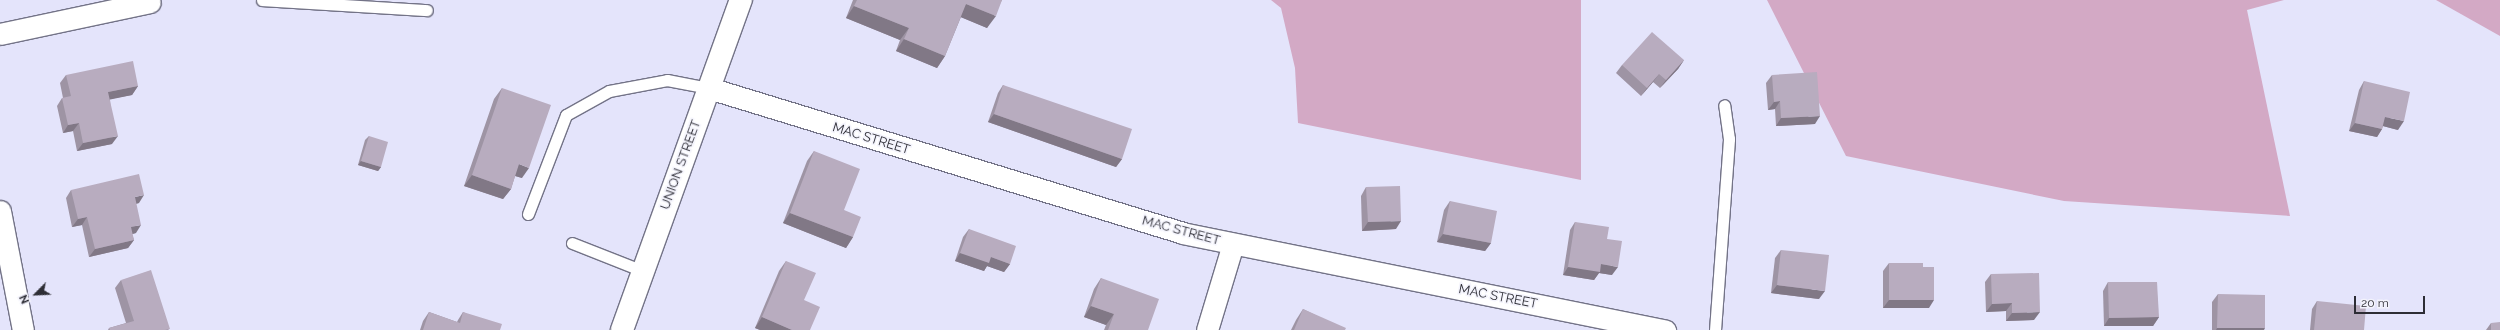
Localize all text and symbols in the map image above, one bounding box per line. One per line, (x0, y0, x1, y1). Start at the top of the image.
street label: UNION STREET (658, 118, 704, 212)
street label: MAC STREET (830, 120, 912, 158)
street label: MAC STREET (1140, 213, 1222, 249)
north arrow (16, 274, 56, 314)
street label: MAC STREET (1457, 282, 1539, 312)
scale bar (2356, 288, 2427, 314)
text: N (17, 293, 32, 306)
text: 20 m (2361, 296, 2389, 310)

